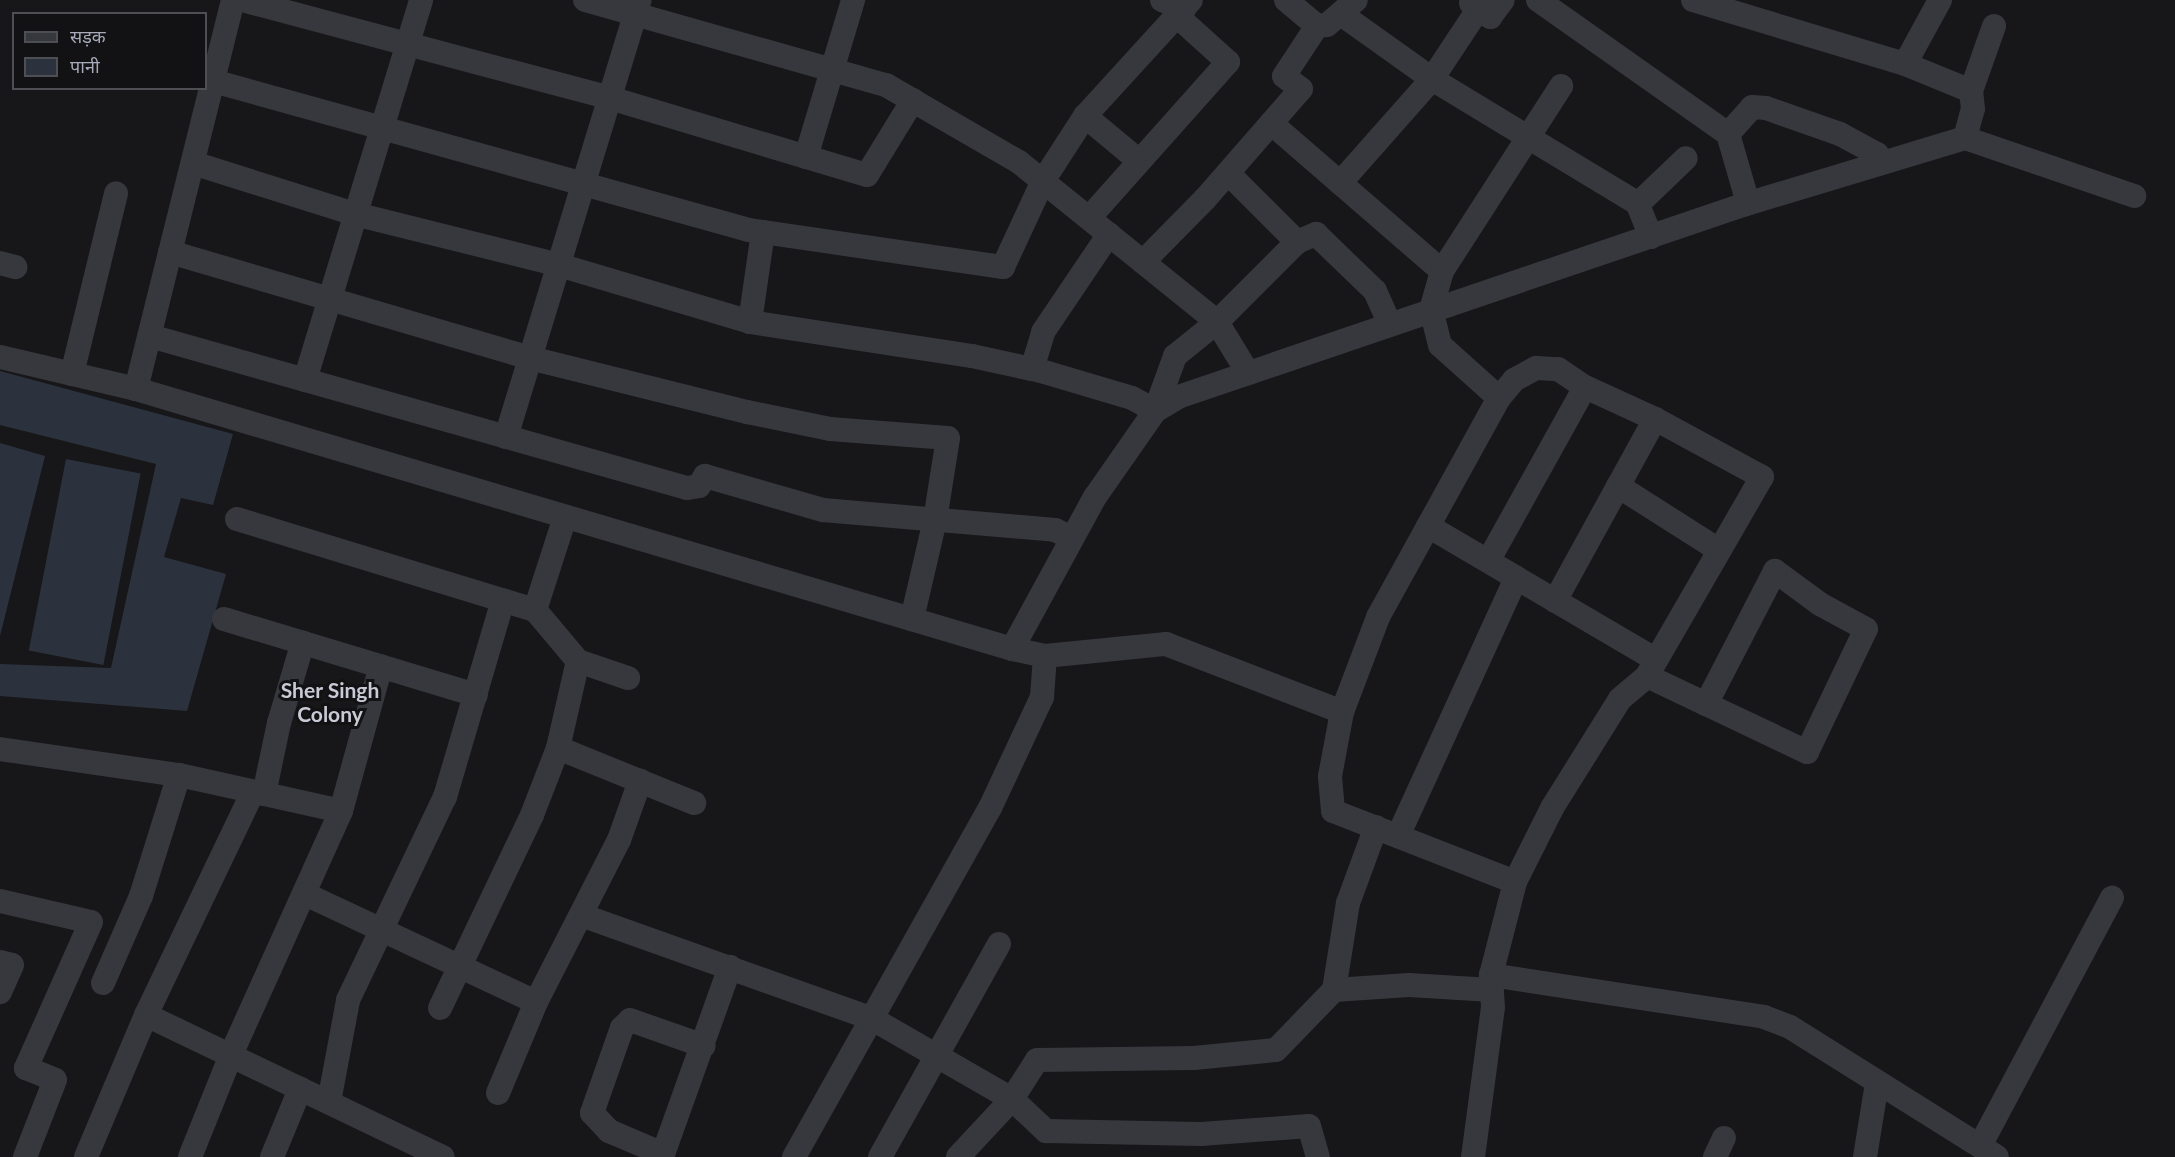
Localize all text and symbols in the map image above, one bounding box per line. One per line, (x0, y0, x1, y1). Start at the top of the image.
legend (12, 12, 207, 90)
text: सड़क (70, 25, 106, 47)
text: पानी (70, 55, 100, 77)
district label: Sher Singh Colony (281, 677, 379, 727)

